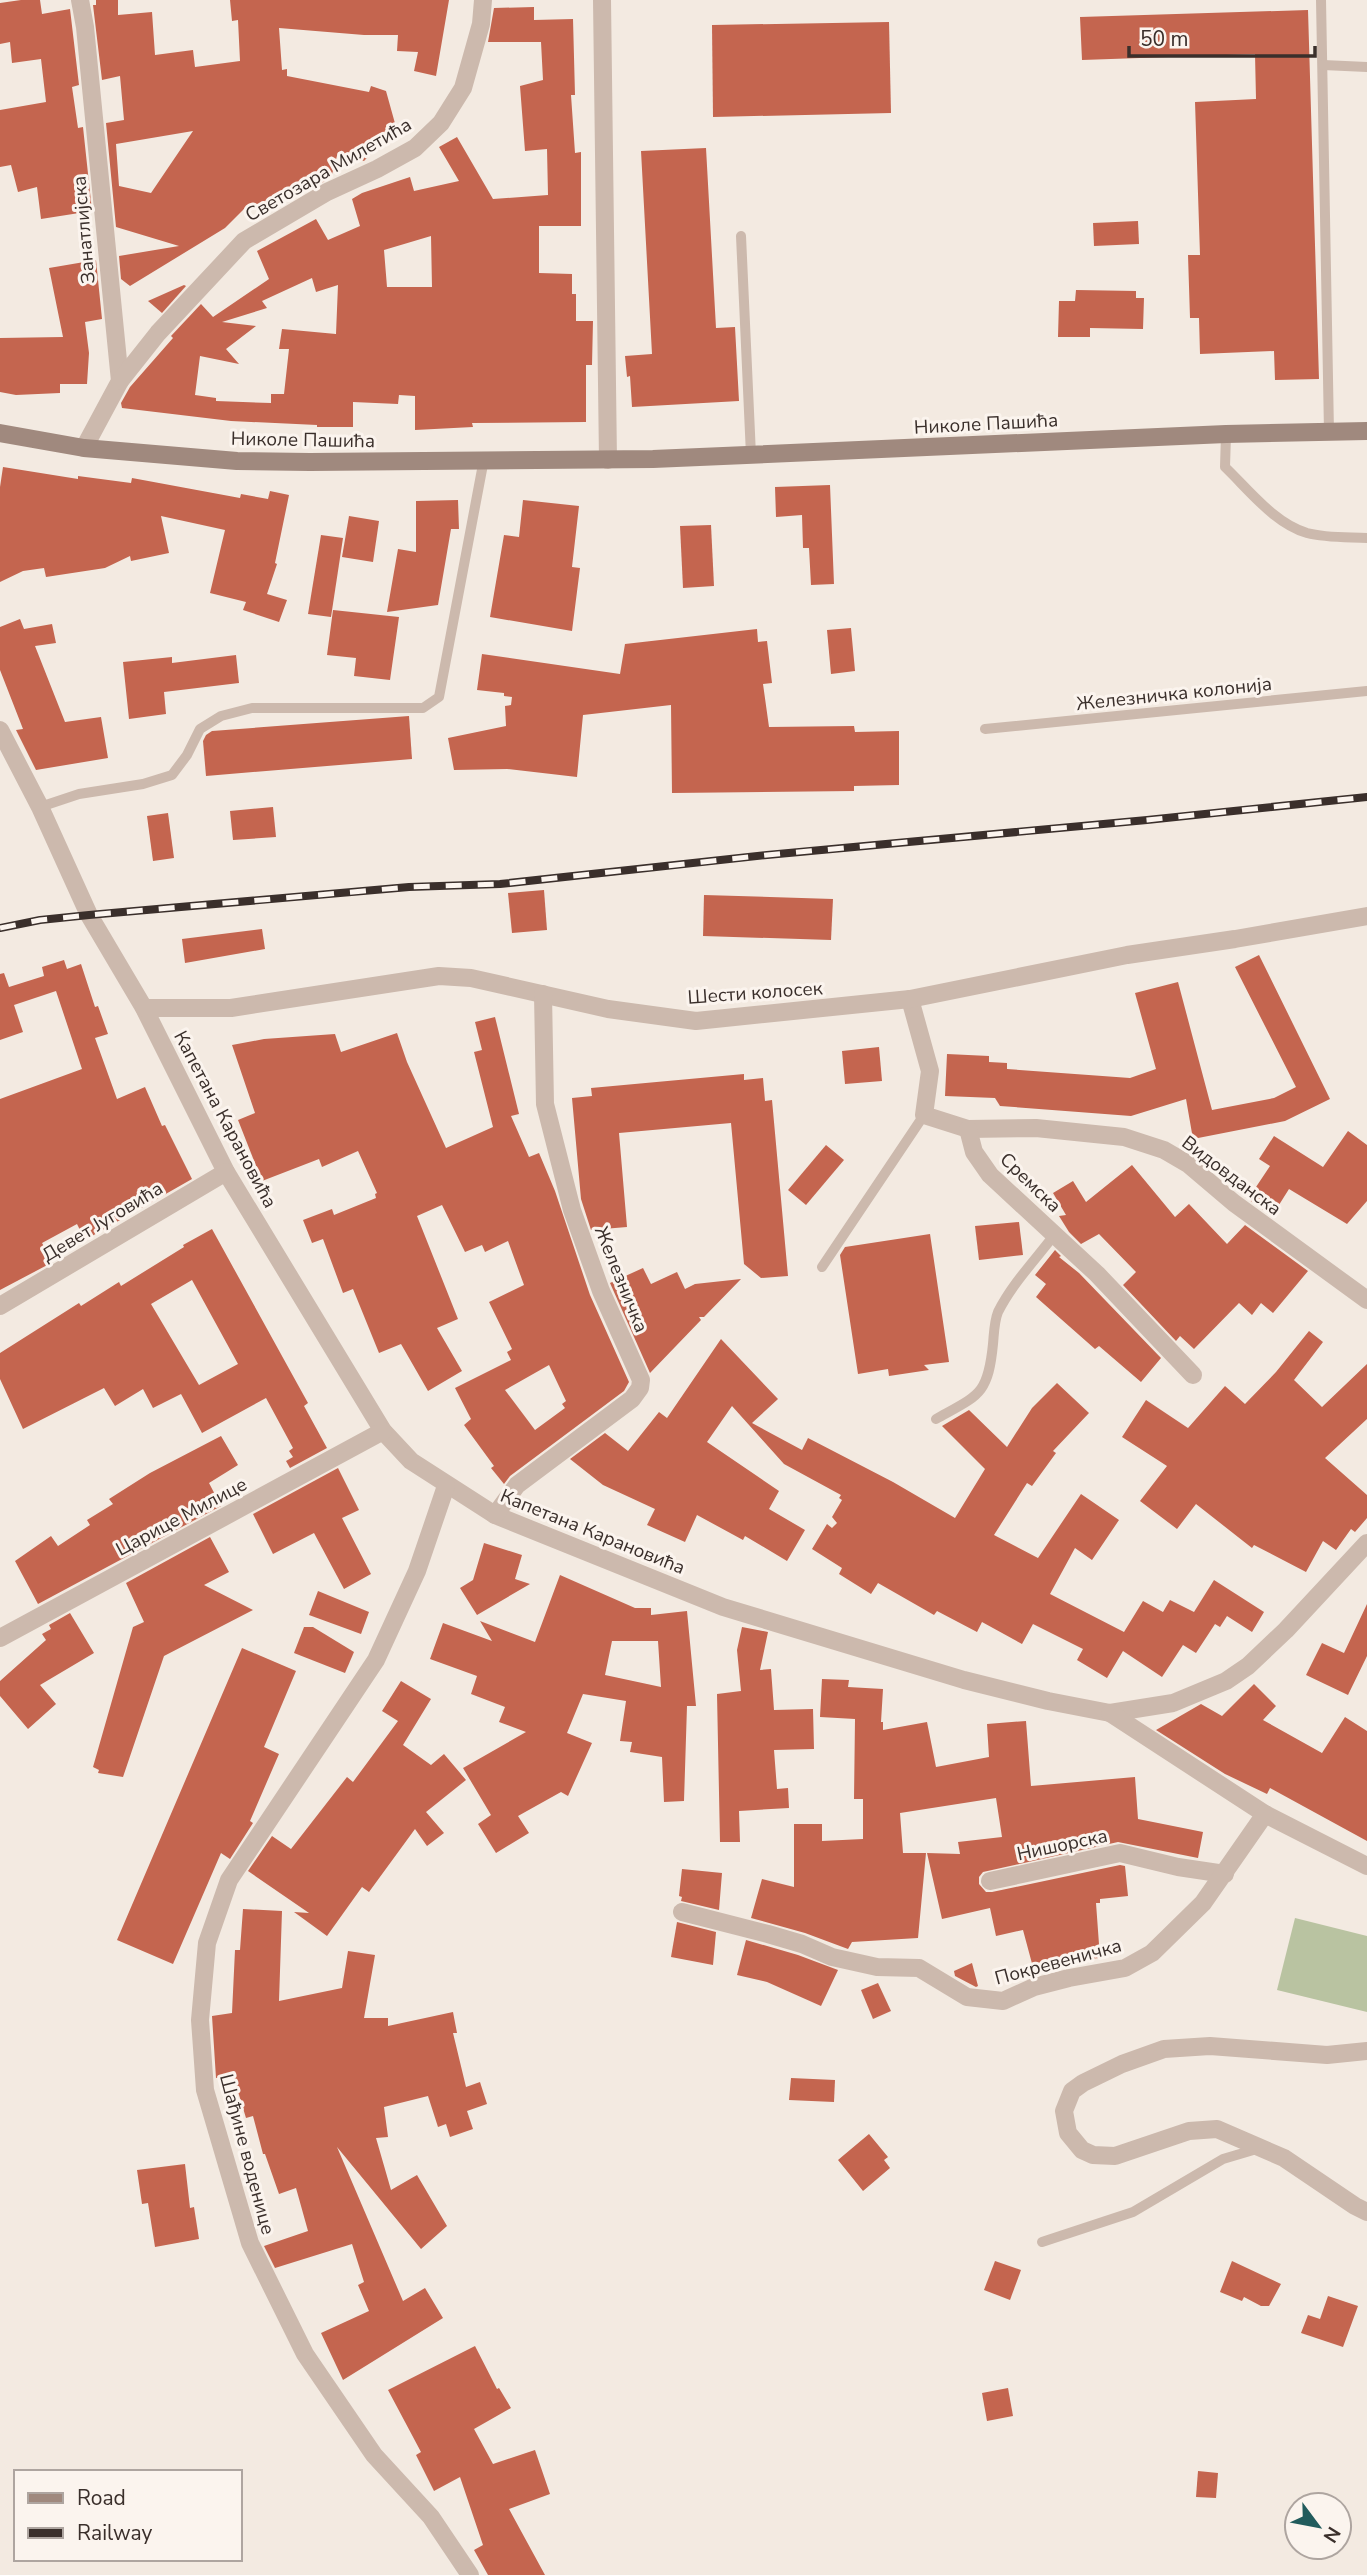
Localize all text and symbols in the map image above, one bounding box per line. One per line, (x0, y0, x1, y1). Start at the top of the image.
scale bar (1129, 14, 1314, 58)
text: 50 m (1140, 25, 1189, 53)
street label: Светозара Милетића (241, 112, 416, 228)
street label: Занатлијска (66, 175, 102, 285)
street label: Николе Пашића (913, 407, 1059, 441)
street label: Николе Пашића (231, 426, 375, 454)
street label: Железничка колонија (1075, 671, 1273, 717)
street label: Шести колосек (687, 975, 823, 1011)
street label: Капетана Карановића (167, 1026, 283, 1213)
street label: Видовданска (1176, 1130, 1286, 1222)
street label: Сремска (994, 1147, 1067, 1219)
street label: Девет Југовића (37, 1175, 168, 1268)
street label: Железничка (588, 1222, 654, 1336)
street label: Царице Милице (111, 1471, 252, 1562)
street label: Капетана Карановића (496, 1483, 689, 1581)
street label: Нишорска (1015, 1823, 1110, 1867)
street label: Покревеничка (992, 1933, 1125, 1991)
street label: Шађине воденице (213, 2071, 281, 2237)
legend (14, 2470, 242, 2561)
text: Road (77, 2484, 126, 2512)
north arrow (1283, 2491, 1353, 2561)
text: Railway (77, 2519, 152, 2547)
text: N (1317, 2522, 1346, 2547)

